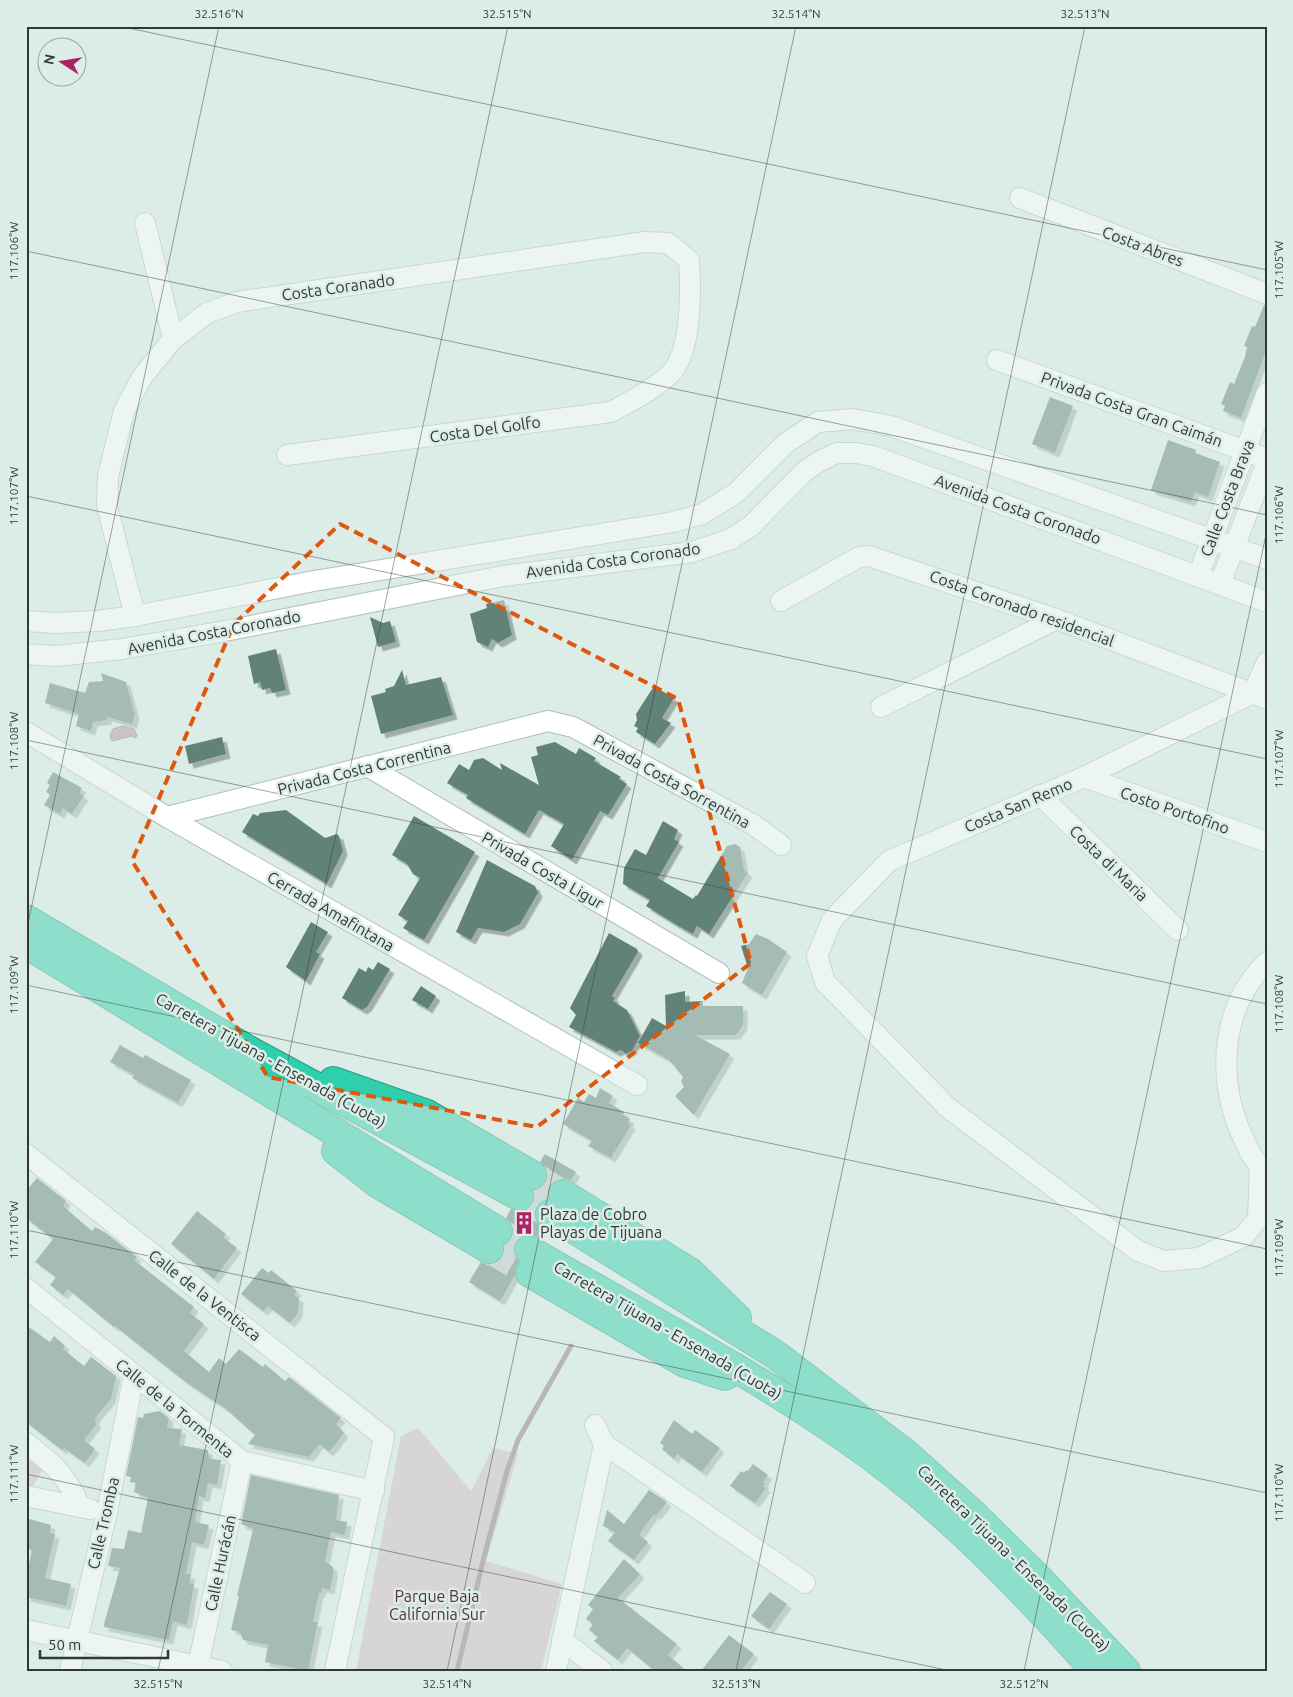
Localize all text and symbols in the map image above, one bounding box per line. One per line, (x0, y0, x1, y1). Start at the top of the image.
text: 32.516°N (194, 7, 244, 20)
text: 32.515°N (482, 7, 532, 20)
text: 32.514°N (771, 7, 821, 20)
text: 32.513°N (1060, 7, 1110, 20)
north arrow (38, 38, 88, 88)
text: N (40, 53, 58, 66)
text: 117.106°W (7, 222, 20, 280)
street label: Costa Abres (1100, 222, 1186, 270)
text: 117.105°W (1272, 241, 1285, 299)
street label: Costa Coranado (280, 270, 396, 304)
street label: Privada Costa Gran Caimán (1039, 368, 1225, 450)
street label: Costa Del Golfo (428, 412, 542, 446)
street label: Calle Costa Brava (1196, 437, 1258, 559)
text: 117.107°W (7, 467, 20, 525)
street label: Avenida Costa Coronado (932, 470, 1104, 548)
text: 117.106°W (1272, 486, 1285, 544)
street label: Avenida Costa Coronado (525, 539, 701, 581)
street label: Costa Coronado residencial (927, 566, 1117, 650)
street label: Avenida Costa Coronado (126, 606, 302, 658)
text: 117.108°W (7, 712, 20, 770)
street label: Privada Costa Sorrentina (591, 730, 753, 832)
text: 117.107°W (1272, 730, 1285, 788)
street label: Privada Costa Correntina (276, 738, 452, 798)
street label: Costa San Remo (961, 774, 1075, 836)
street label: Costo Portofino (1118, 783, 1232, 837)
street label: Costa di Maria (1066, 821, 1152, 905)
street label: Privada Costa Ligur (479, 828, 607, 912)
street label: Cerrada Amafintana (264, 867, 398, 955)
text: 117.109°W (7, 956, 20, 1014)
text: 117.108°W (1272, 975, 1285, 1033)
street label: Carretera Tijuana - Ensenada (Cuota) (152, 989, 389, 1132)
text: 117.110°W (7, 1201, 20, 1259)
place label: Plaza de Cobro Playas de Tijuana (540, 1205, 662, 1241)
building icon: Plaza de Cobro Playas de Tijuana (511, 1210, 537, 1236)
text: 117.109°W (1272, 1219, 1285, 1277)
street label: Calle de la Ventisca (145, 1246, 265, 1344)
street label: Carretera Tijuana - Ensenada (Cuota) (550, 1257, 785, 1404)
street label: Calle de la Tormenta (112, 1355, 238, 1461)
text: 117.111°W (7, 1445, 20, 1503)
street label: Carretera Tijuana - Ensenada (Cuota) (913, 1461, 1114, 1656)
text: 117.110°W (1272, 1464, 1285, 1522)
street label: Calle Tromba (84, 1475, 122, 1571)
street label: Calle Hurácán (201, 1513, 239, 1613)
park label: Parque Baja California Sur (389, 1587, 485, 1623)
scale bar (40, 1627, 168, 1659)
text: 50 m (48, 1636, 81, 1653)
text: 32.515°N (133, 1677, 183, 1690)
text: 32.514°N (422, 1677, 472, 1690)
text: 32.513°N (711, 1677, 761, 1690)
text: 32.512°N (999, 1677, 1049, 1690)

